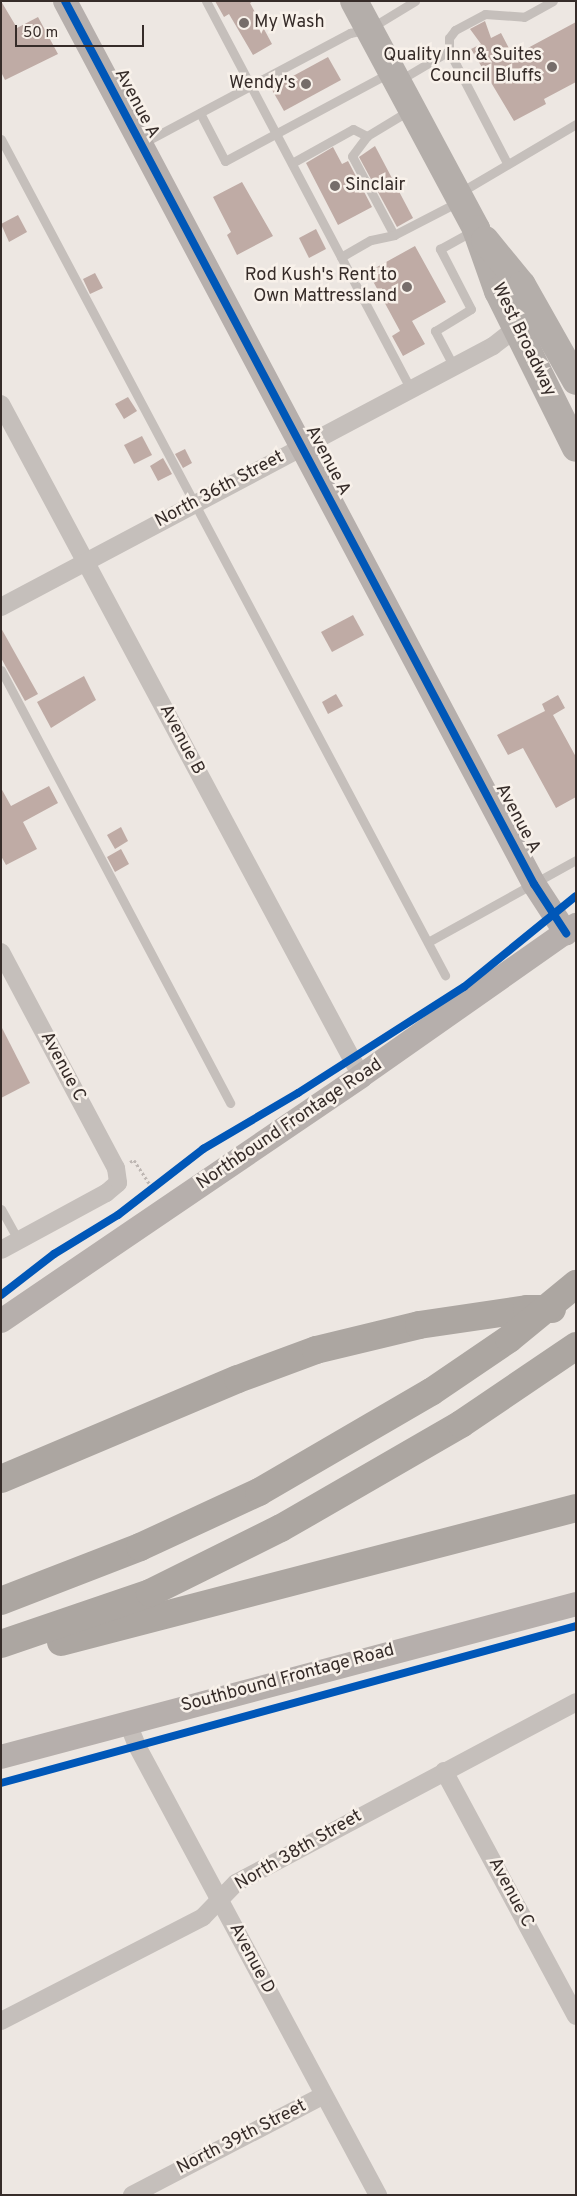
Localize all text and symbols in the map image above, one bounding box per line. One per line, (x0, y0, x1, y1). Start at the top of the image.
place label: My Wash (254, 12, 325, 34)
scale bar (18, 15, 146, 47)
marker: My Wash (238, 17, 250, 29)
text: 50 m (23, 24, 58, 43)
place label: Quality Inn & Suites Council Bluffs (383, 46, 542, 88)
marker: Quality Inn & Suites Council Bluffs (546, 61, 558, 73)
street label: Avenue A (108, 65, 164, 143)
place label: Wendy's (229, 73, 296, 95)
marker: Wendy's (300, 78, 312, 90)
place label: Sinclair (345, 175, 406, 197)
marker: Sinclair (329, 180, 341, 192)
place label: Rod Kush's Rent to Own Mattressland (245, 266, 397, 308)
street label: West Broadway (486, 280, 560, 400)
marker: Rod Kush's Rent to Own Mattressland (401, 281, 413, 293)
street label: Avenue A (299, 422, 355, 500)
street label: North 36th Street (152, 447, 288, 533)
street label: Avenue B (154, 701, 208, 779)
street label: Avenue A (489, 780, 545, 858)
street label: Avenue C (35, 1028, 89, 1106)
street label: Northbound Frontage Road (193, 1055, 387, 1195)
street label: Southbound Frontage Road (179, 1640, 397, 1718)
street label: North 38th Street (232, 1806, 366, 1896)
street label: Avenue C (483, 1854, 537, 1932)
street label: Avenue D (223, 1920, 279, 1998)
street label: North 39th Street (174, 2096, 310, 2180)

